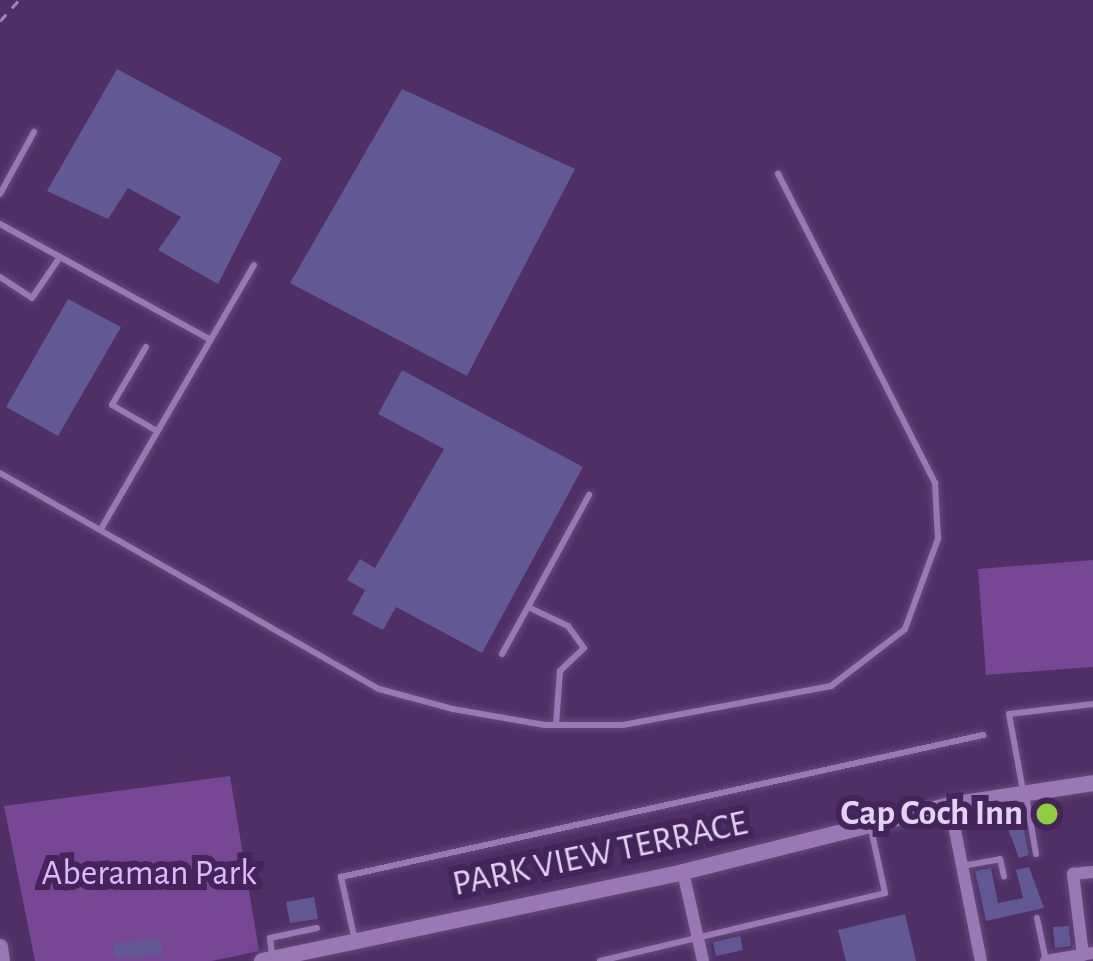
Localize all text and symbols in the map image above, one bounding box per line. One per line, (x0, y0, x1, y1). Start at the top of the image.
place label: Cap Coch Inn (841, 792, 1023, 836)
marker: Cap Coch Inn (1034, 801, 1060, 827)
street label: PARK VIEW TERRACE (449, 802, 751, 906)
park label: Aberaman Park (41, 852, 257, 896)

